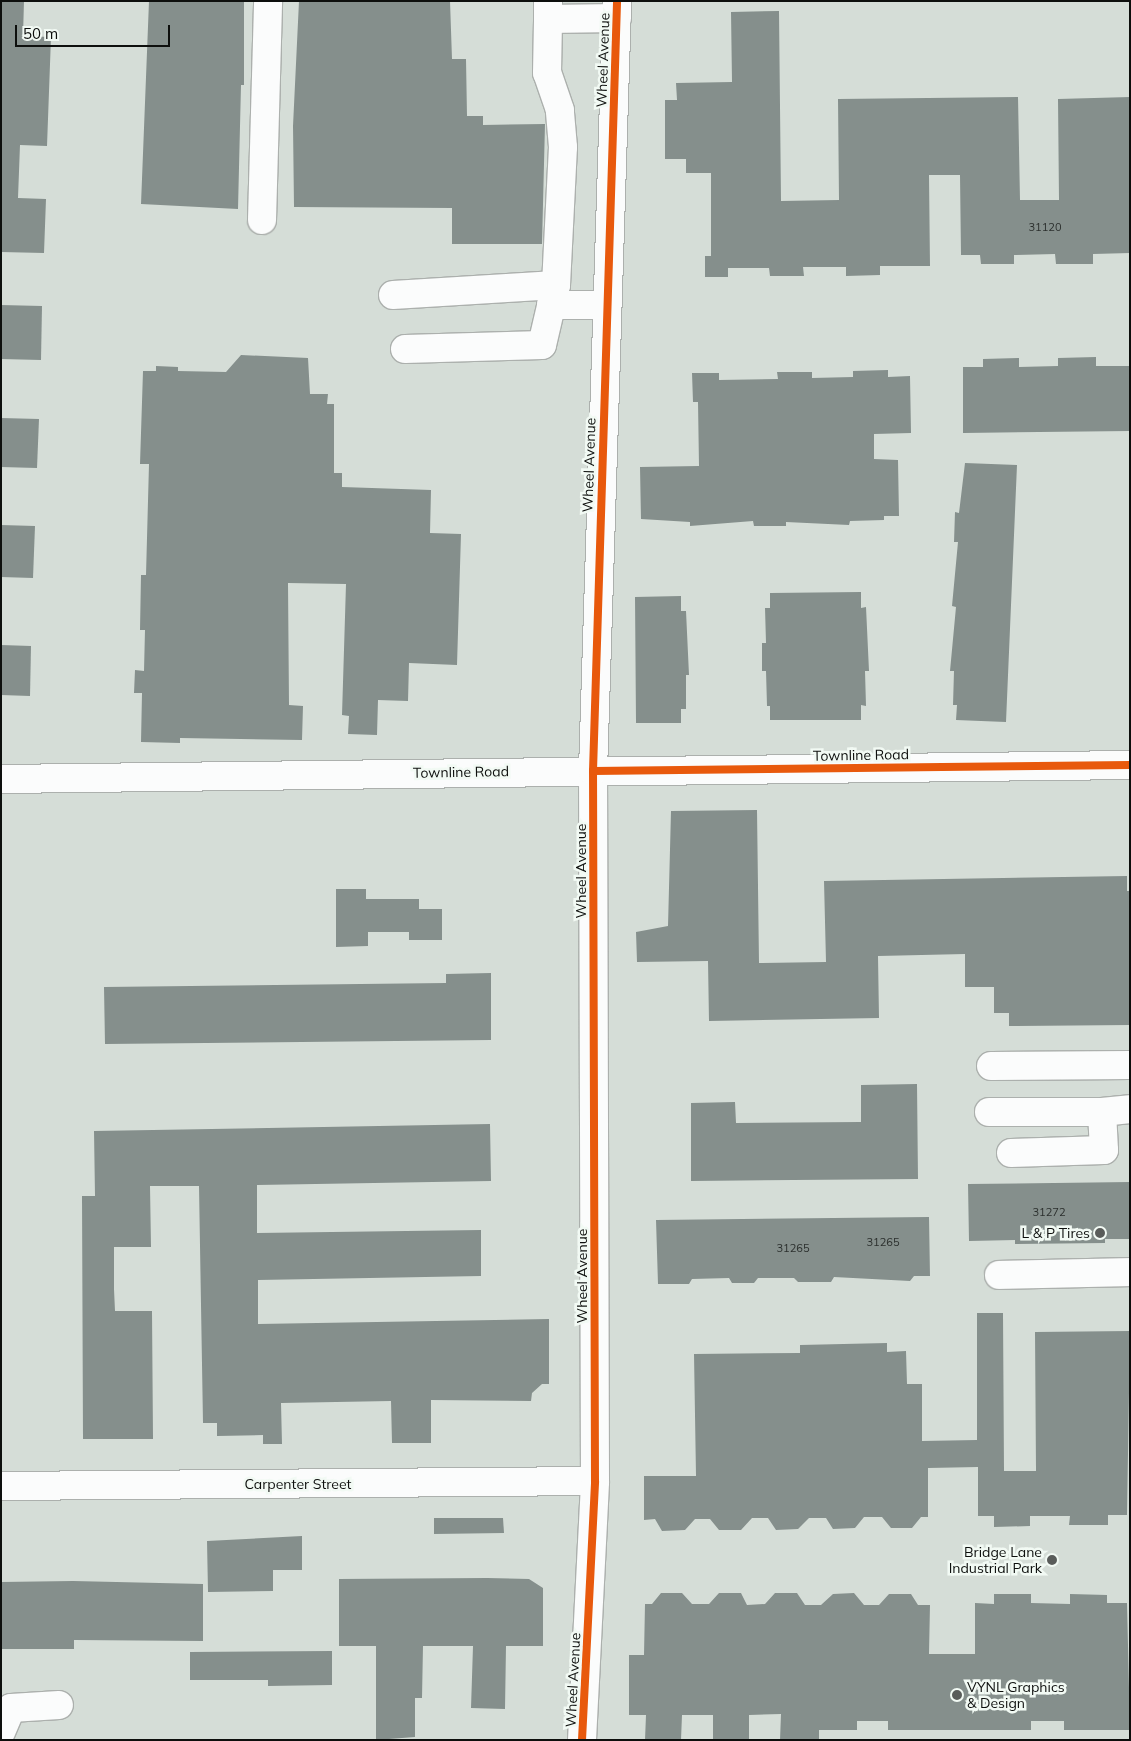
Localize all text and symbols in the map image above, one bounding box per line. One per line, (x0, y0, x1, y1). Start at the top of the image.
street label: Wheel Avenue (593, 12, 613, 108)
scale bar (18, 15, 172, 47)
text: 50 m (23, 24, 58, 43)
house number: 31120 (1029, 220, 1061, 234)
street label: Wheel Avenue (579, 417, 599, 513)
street label: Townline Road (813, 746, 909, 764)
street label: Townline Road (413, 763, 509, 781)
street label: Wheel Avenue (573, 824, 589, 918)
house number: 31272 (1033, 1205, 1065, 1219)
place label: L & P Tires (1022, 1225, 1090, 1241)
marker: L & P Tires (1094, 1227, 1106, 1239)
street label: Wheel Avenue (574, 1229, 590, 1323)
house number: 31265 (867, 1235, 899, 1249)
house number: 31265 (777, 1241, 809, 1255)
street label: Carpenter Street (245, 1476, 351, 1492)
place label: Bridge Lane Industrial Park (949, 1544, 1042, 1576)
marker: Bridge Lane Industrial Park (1046, 1554, 1058, 1566)
street label: Wheel Avenue (562, 1632, 584, 1728)
place label: VYNL Graphics & Design (967, 1679, 1065, 1711)
marker: VYNL Graphics & Design (951, 1689, 963, 1701)

